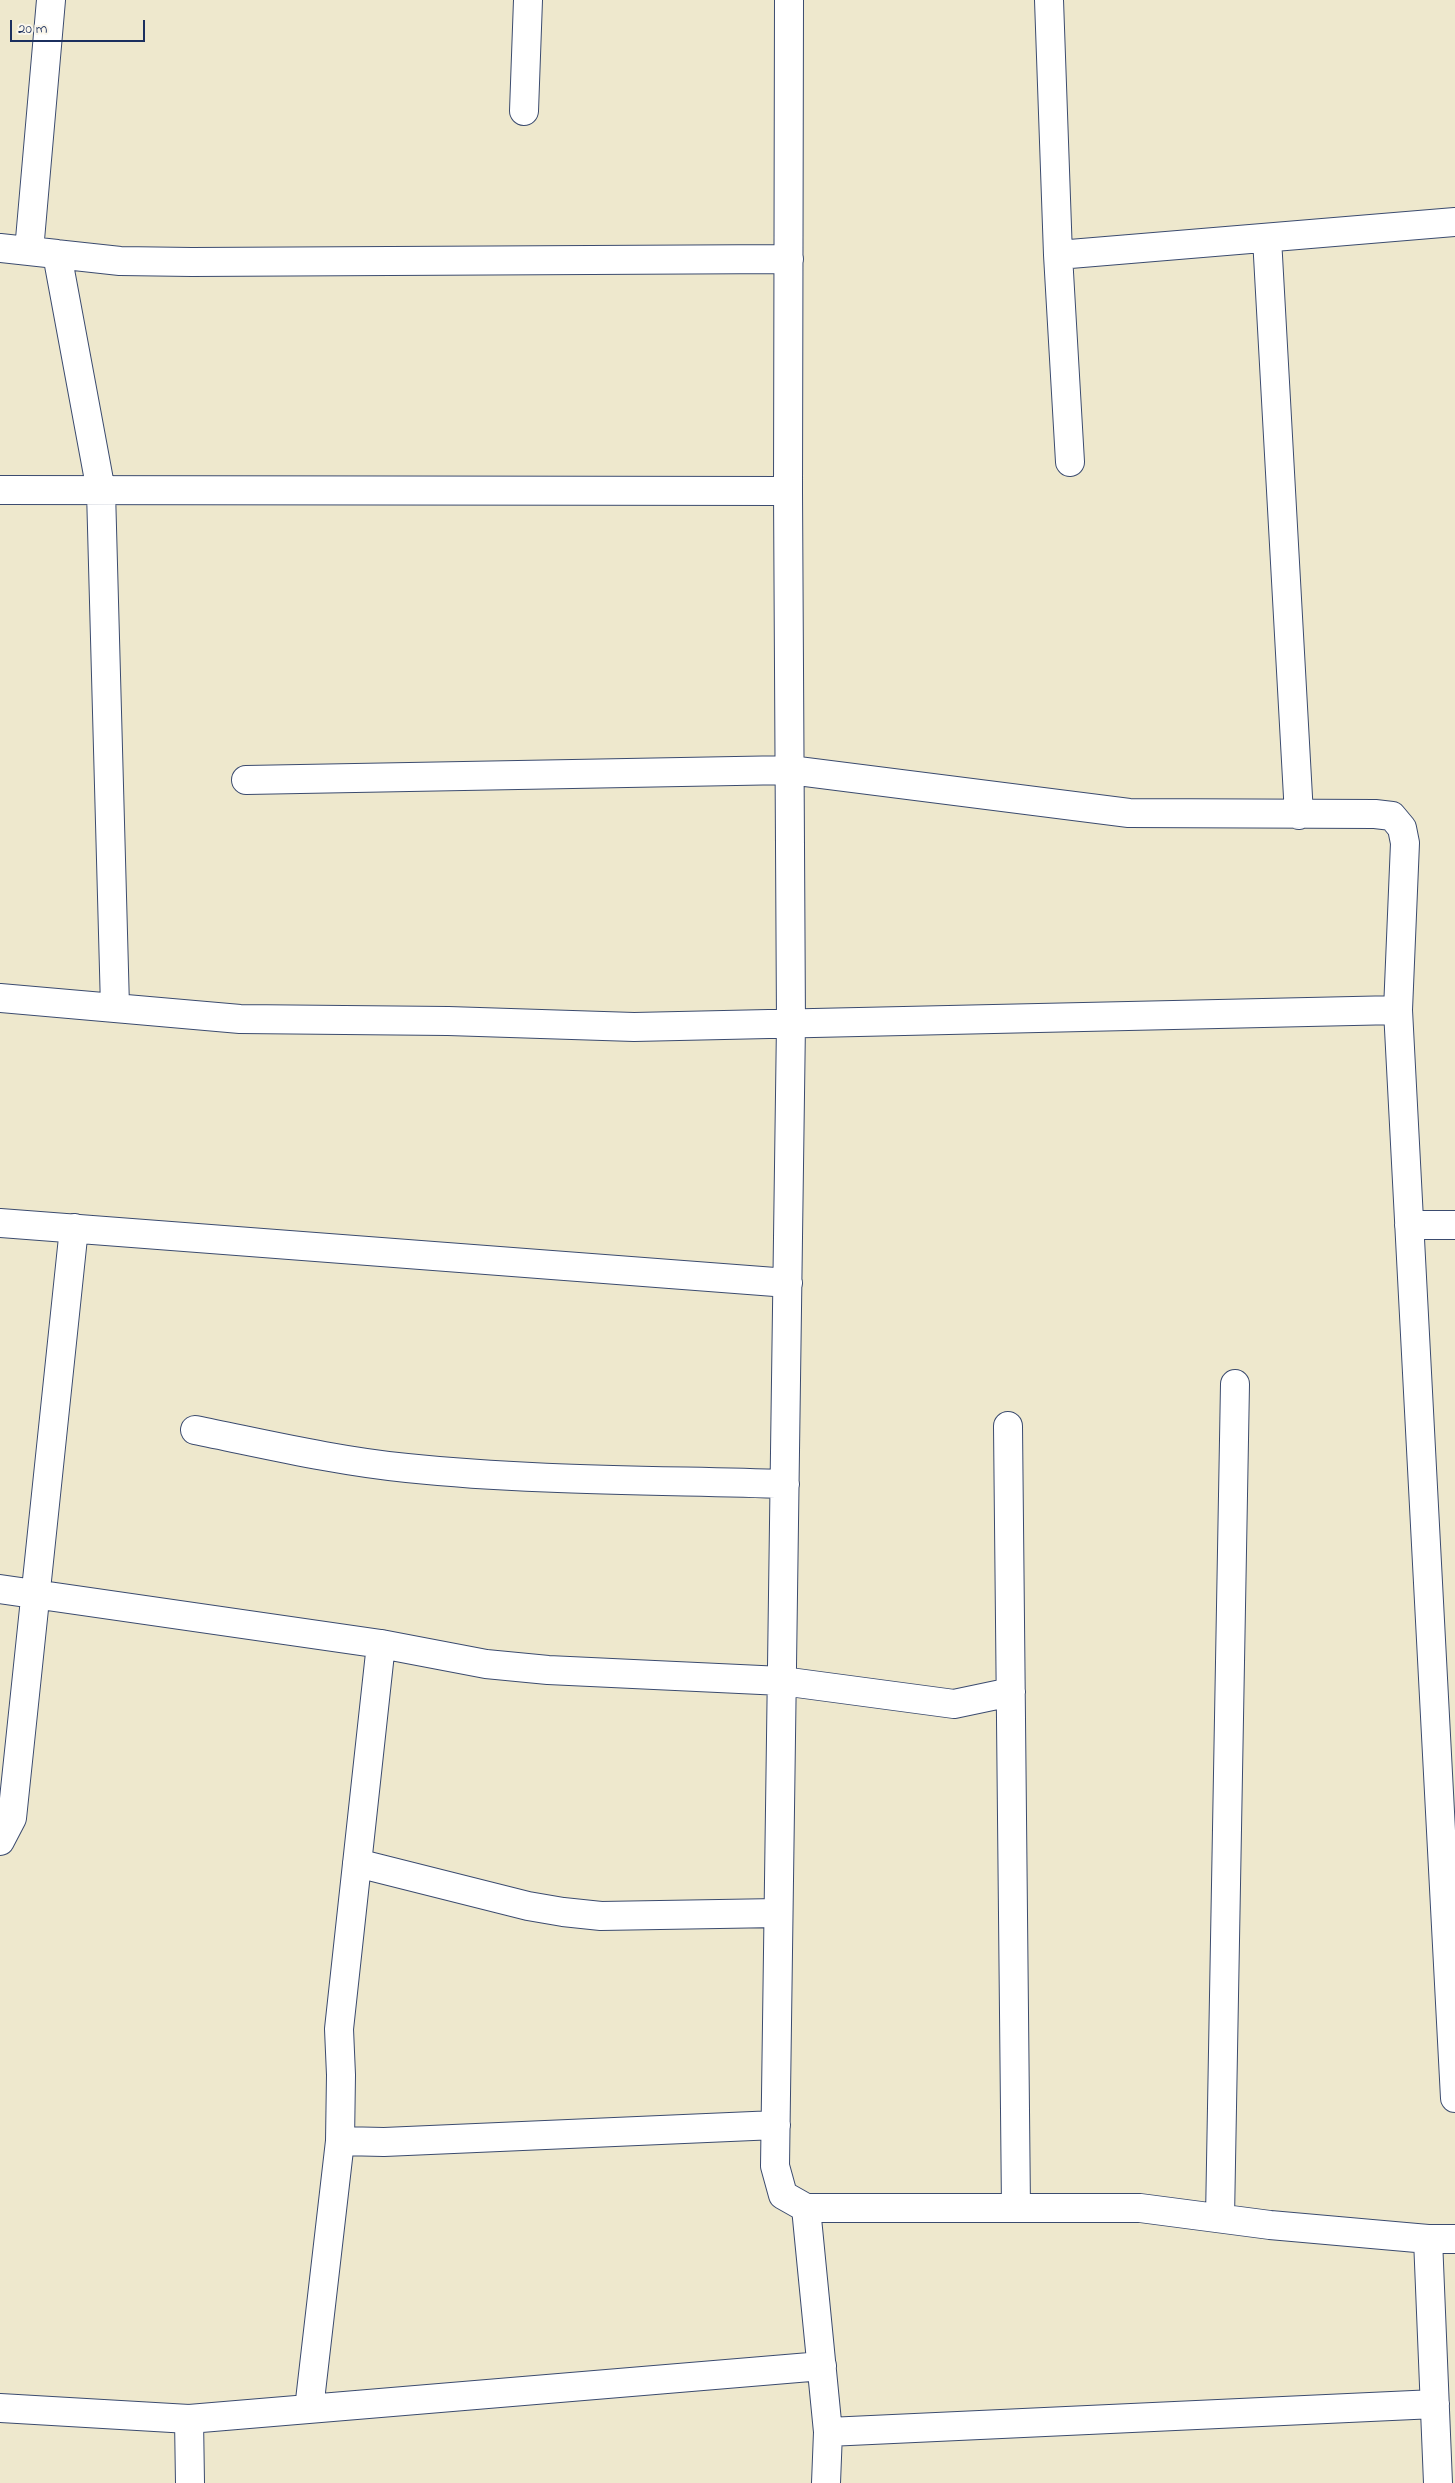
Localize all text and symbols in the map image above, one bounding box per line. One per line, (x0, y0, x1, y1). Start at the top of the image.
scale bar (12, 10, 148, 42)
text: 20 m (18, 18, 47, 40)

